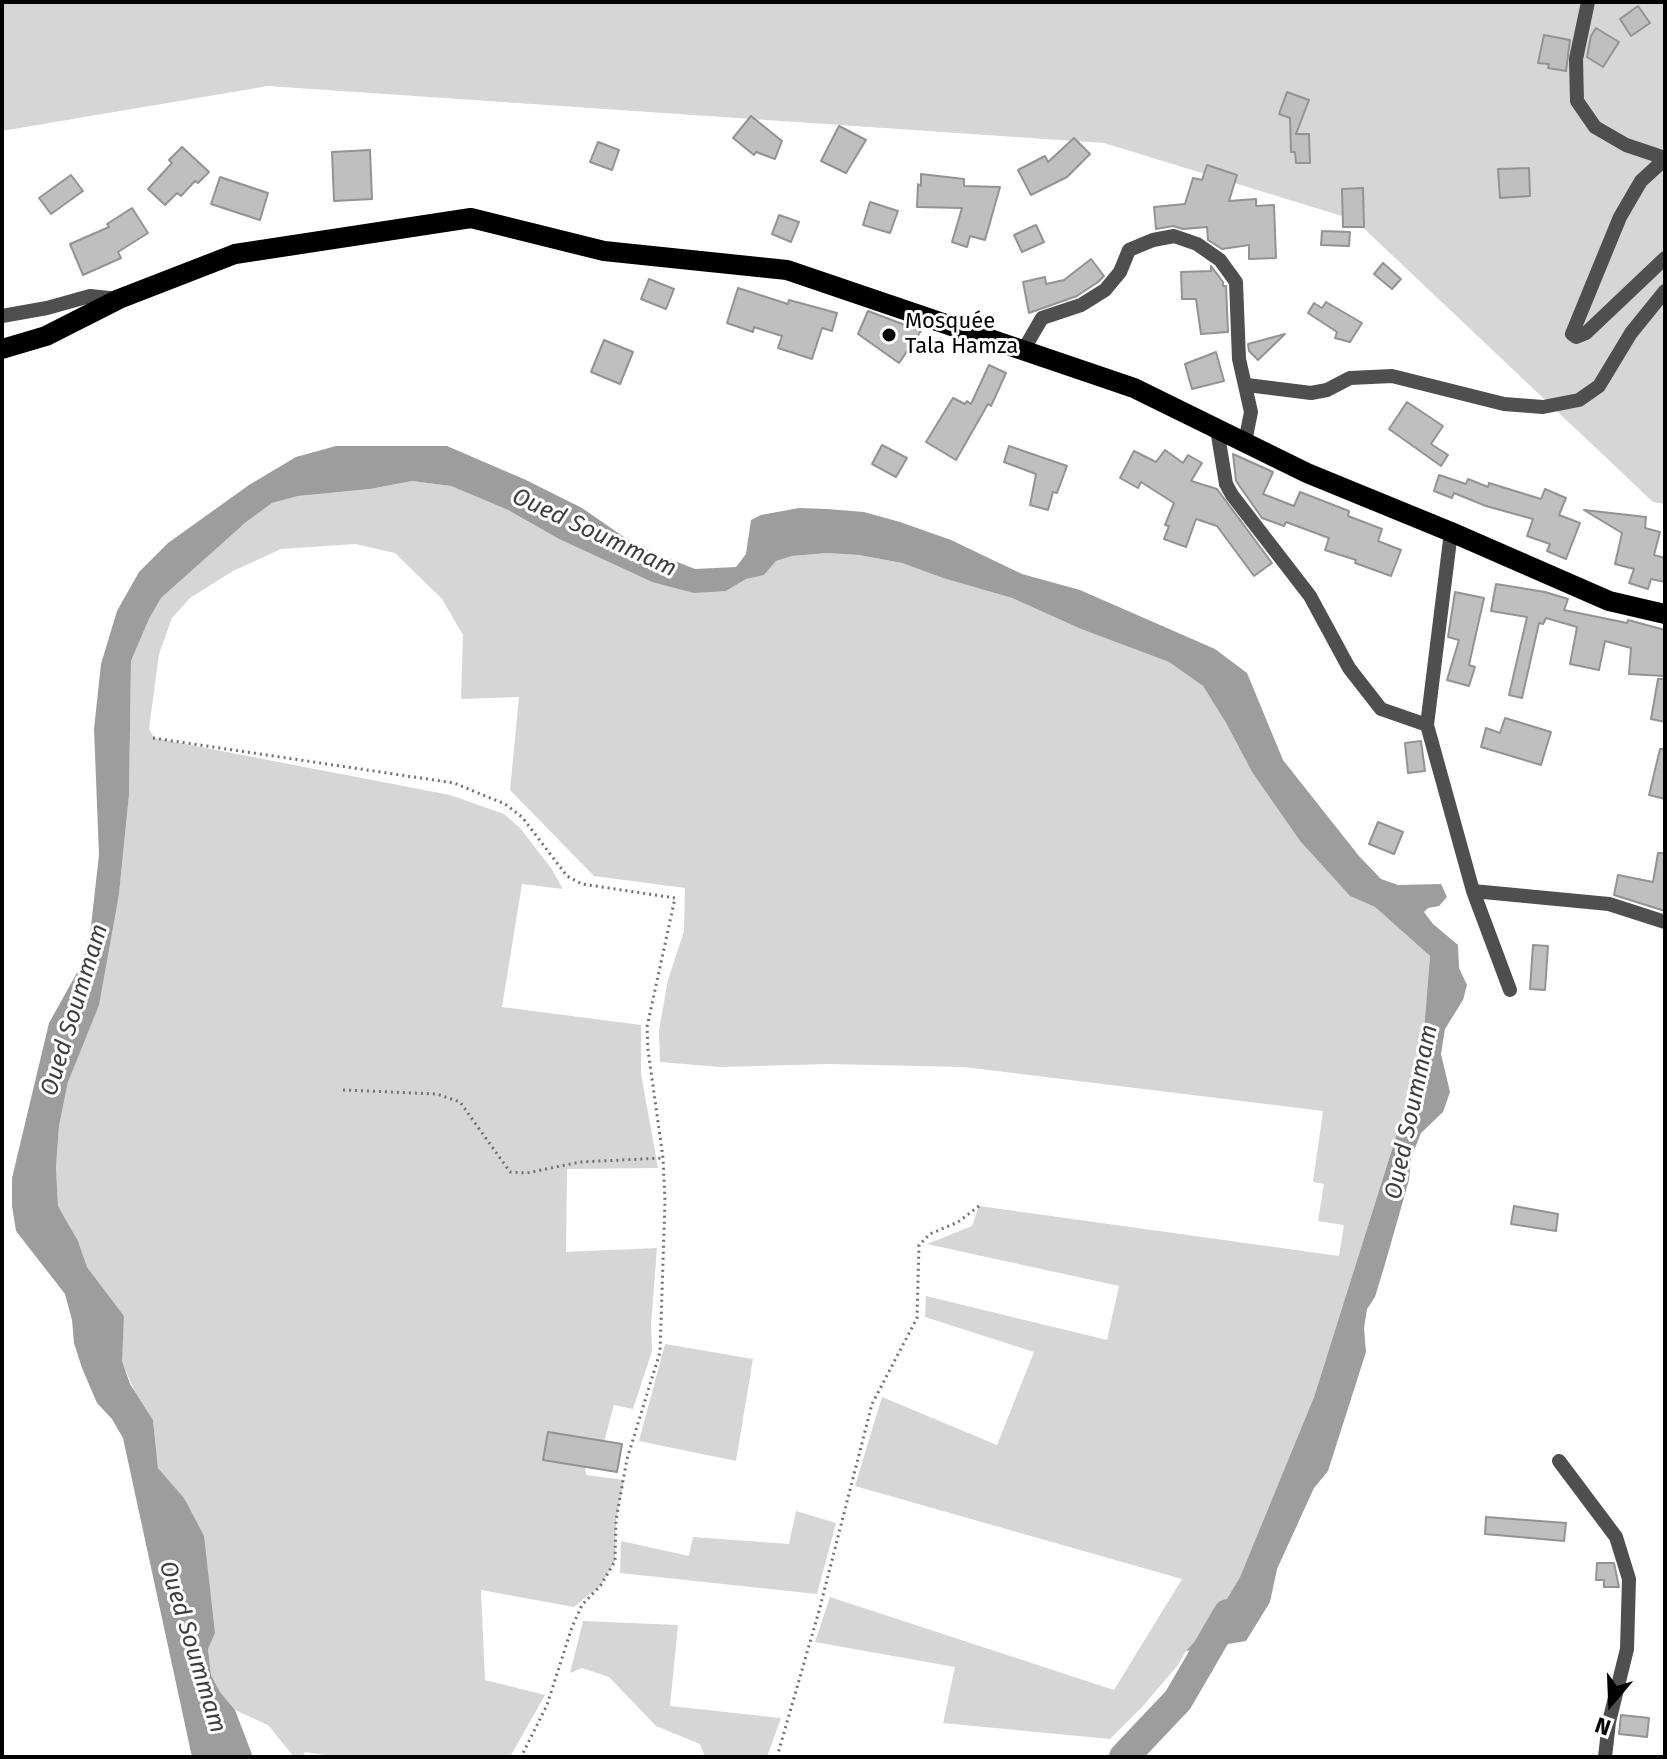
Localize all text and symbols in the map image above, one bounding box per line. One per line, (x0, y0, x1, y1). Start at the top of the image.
place label: Mosquée Tala Hamza (905, 309, 1018, 360)
marker: Mosquée Tala Hamza (880, 326, 898, 344)
water label: Oued Soummam (507, 482, 681, 584)
water label: Oued Soummam (35, 921, 115, 1099)
water label: Oued Soummam (1379, 1022, 1445, 1202)
water label: Oued Soummam (152, 1558, 232, 1736)
north arrow (1571, 1663, 1651, 1743)
text: N (1592, 1711, 1614, 1741)

